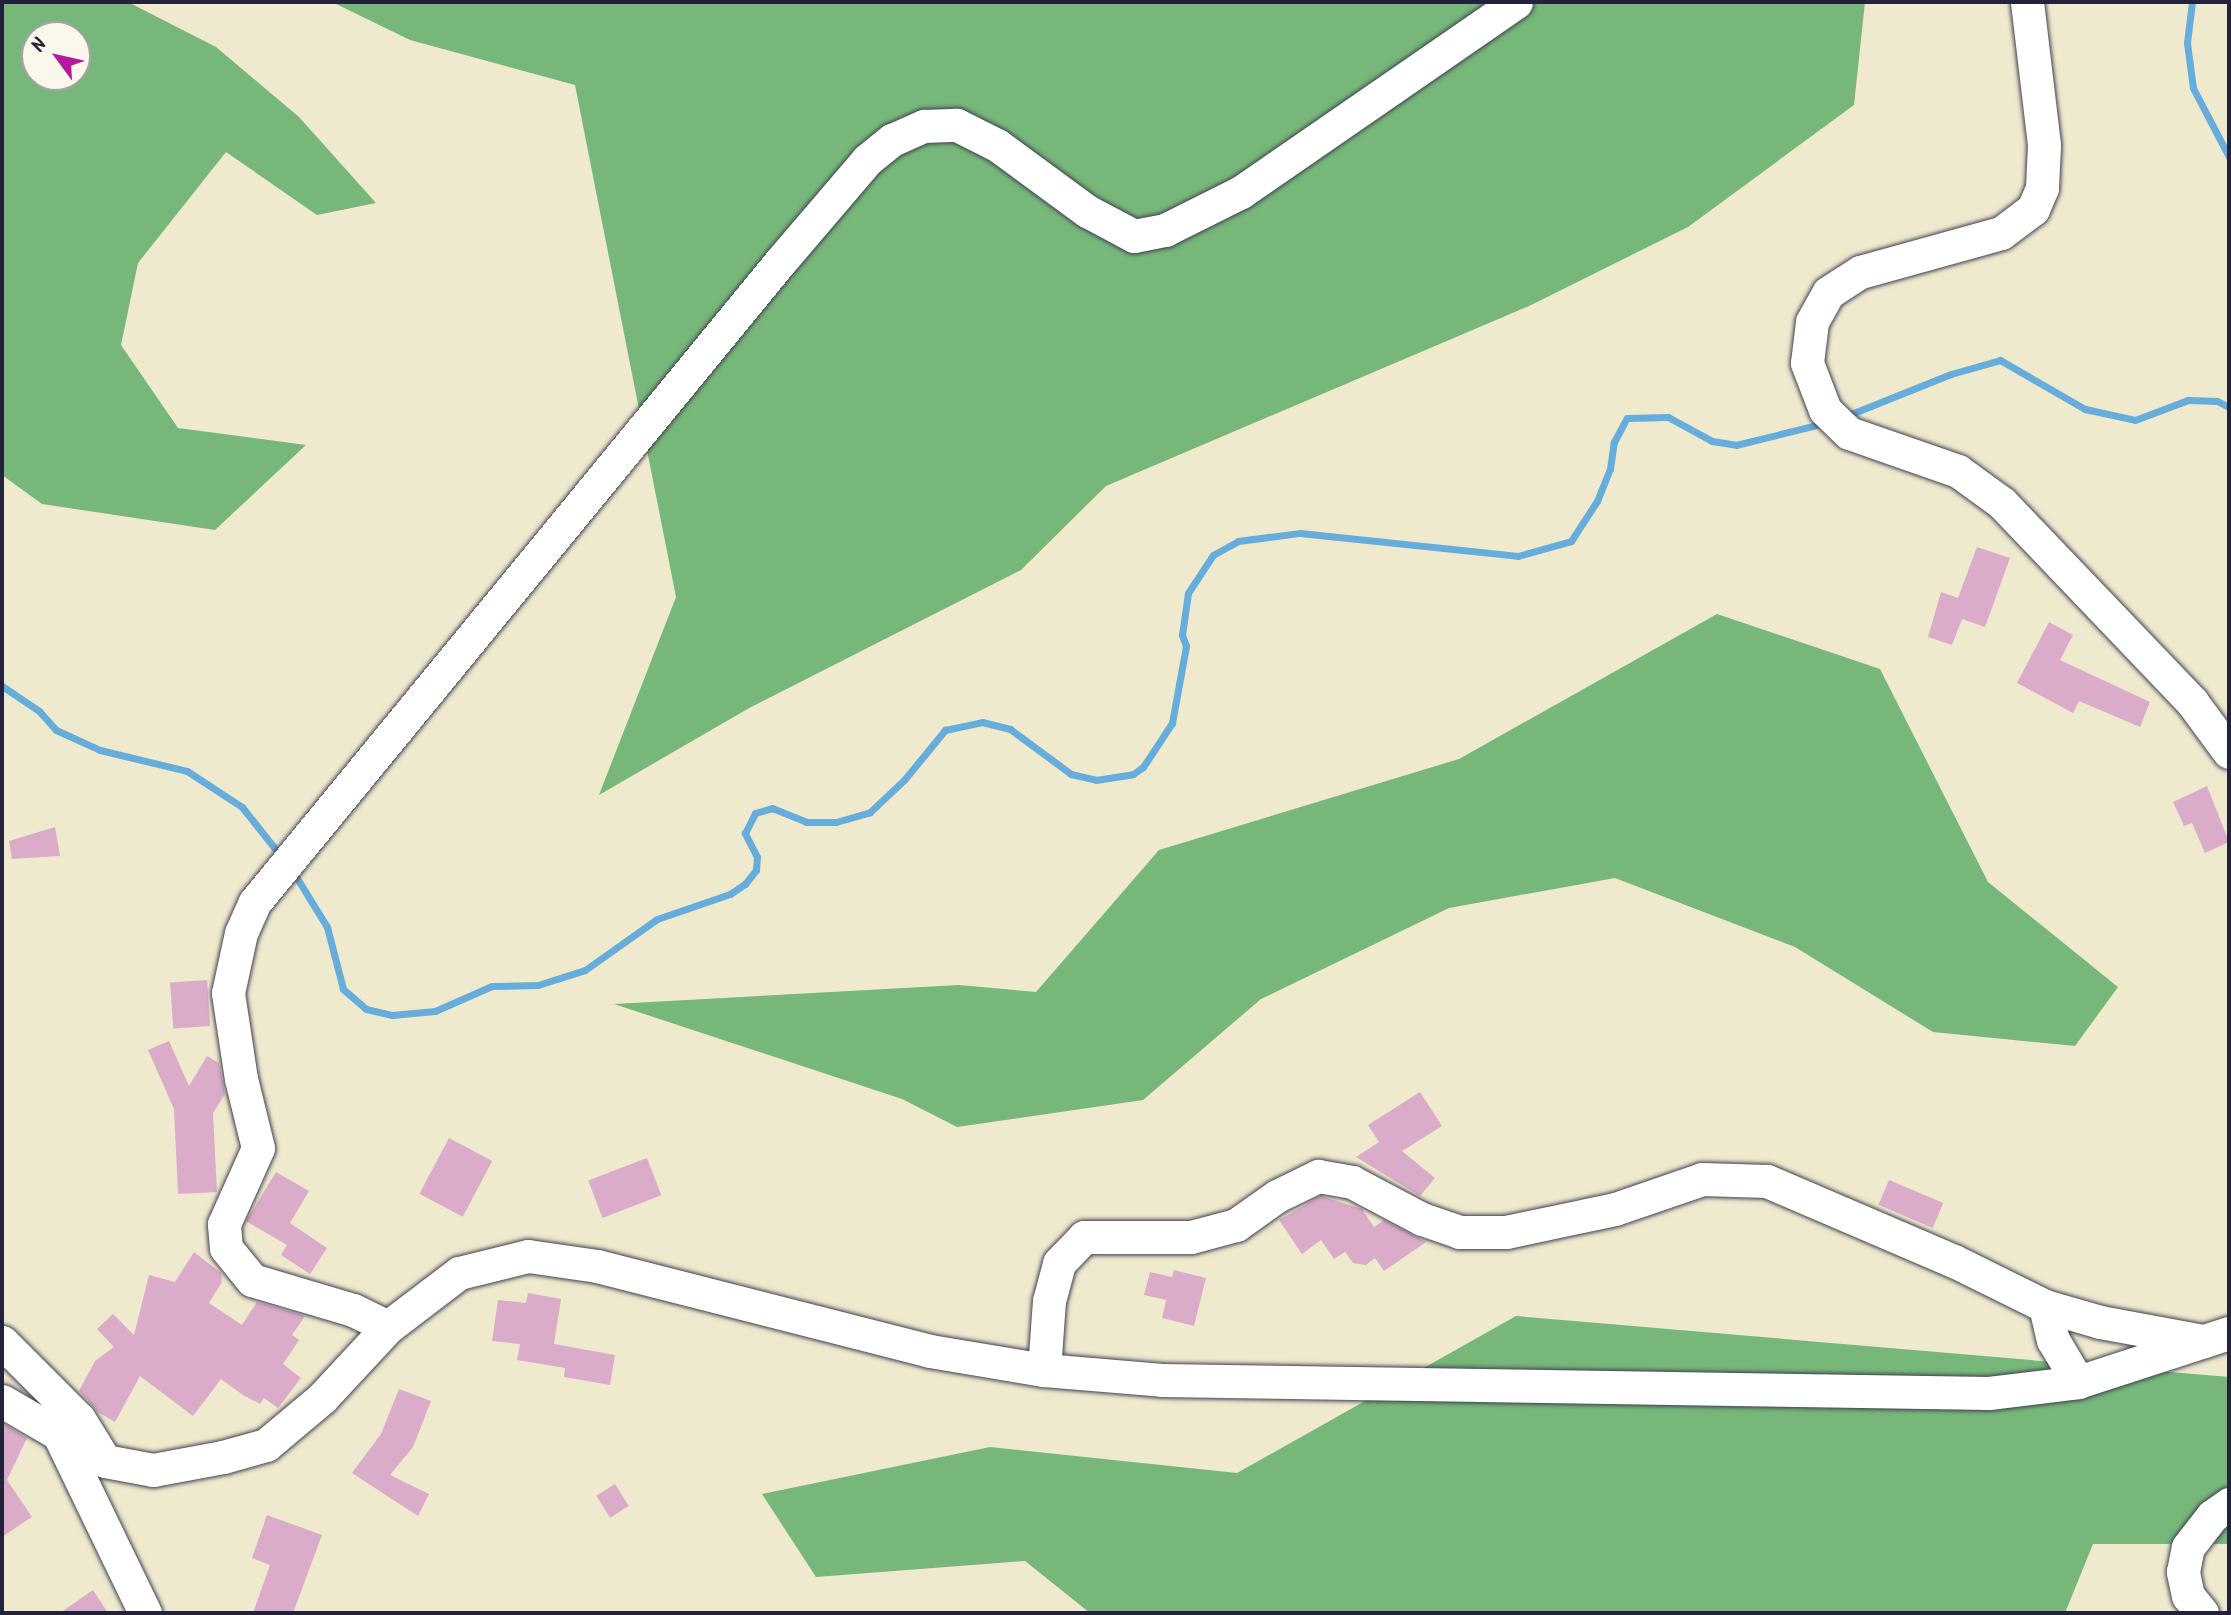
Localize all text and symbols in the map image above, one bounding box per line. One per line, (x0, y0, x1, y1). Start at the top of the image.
north arrow (21, 21, 91, 91)
text: N (24, 32, 56, 59)

